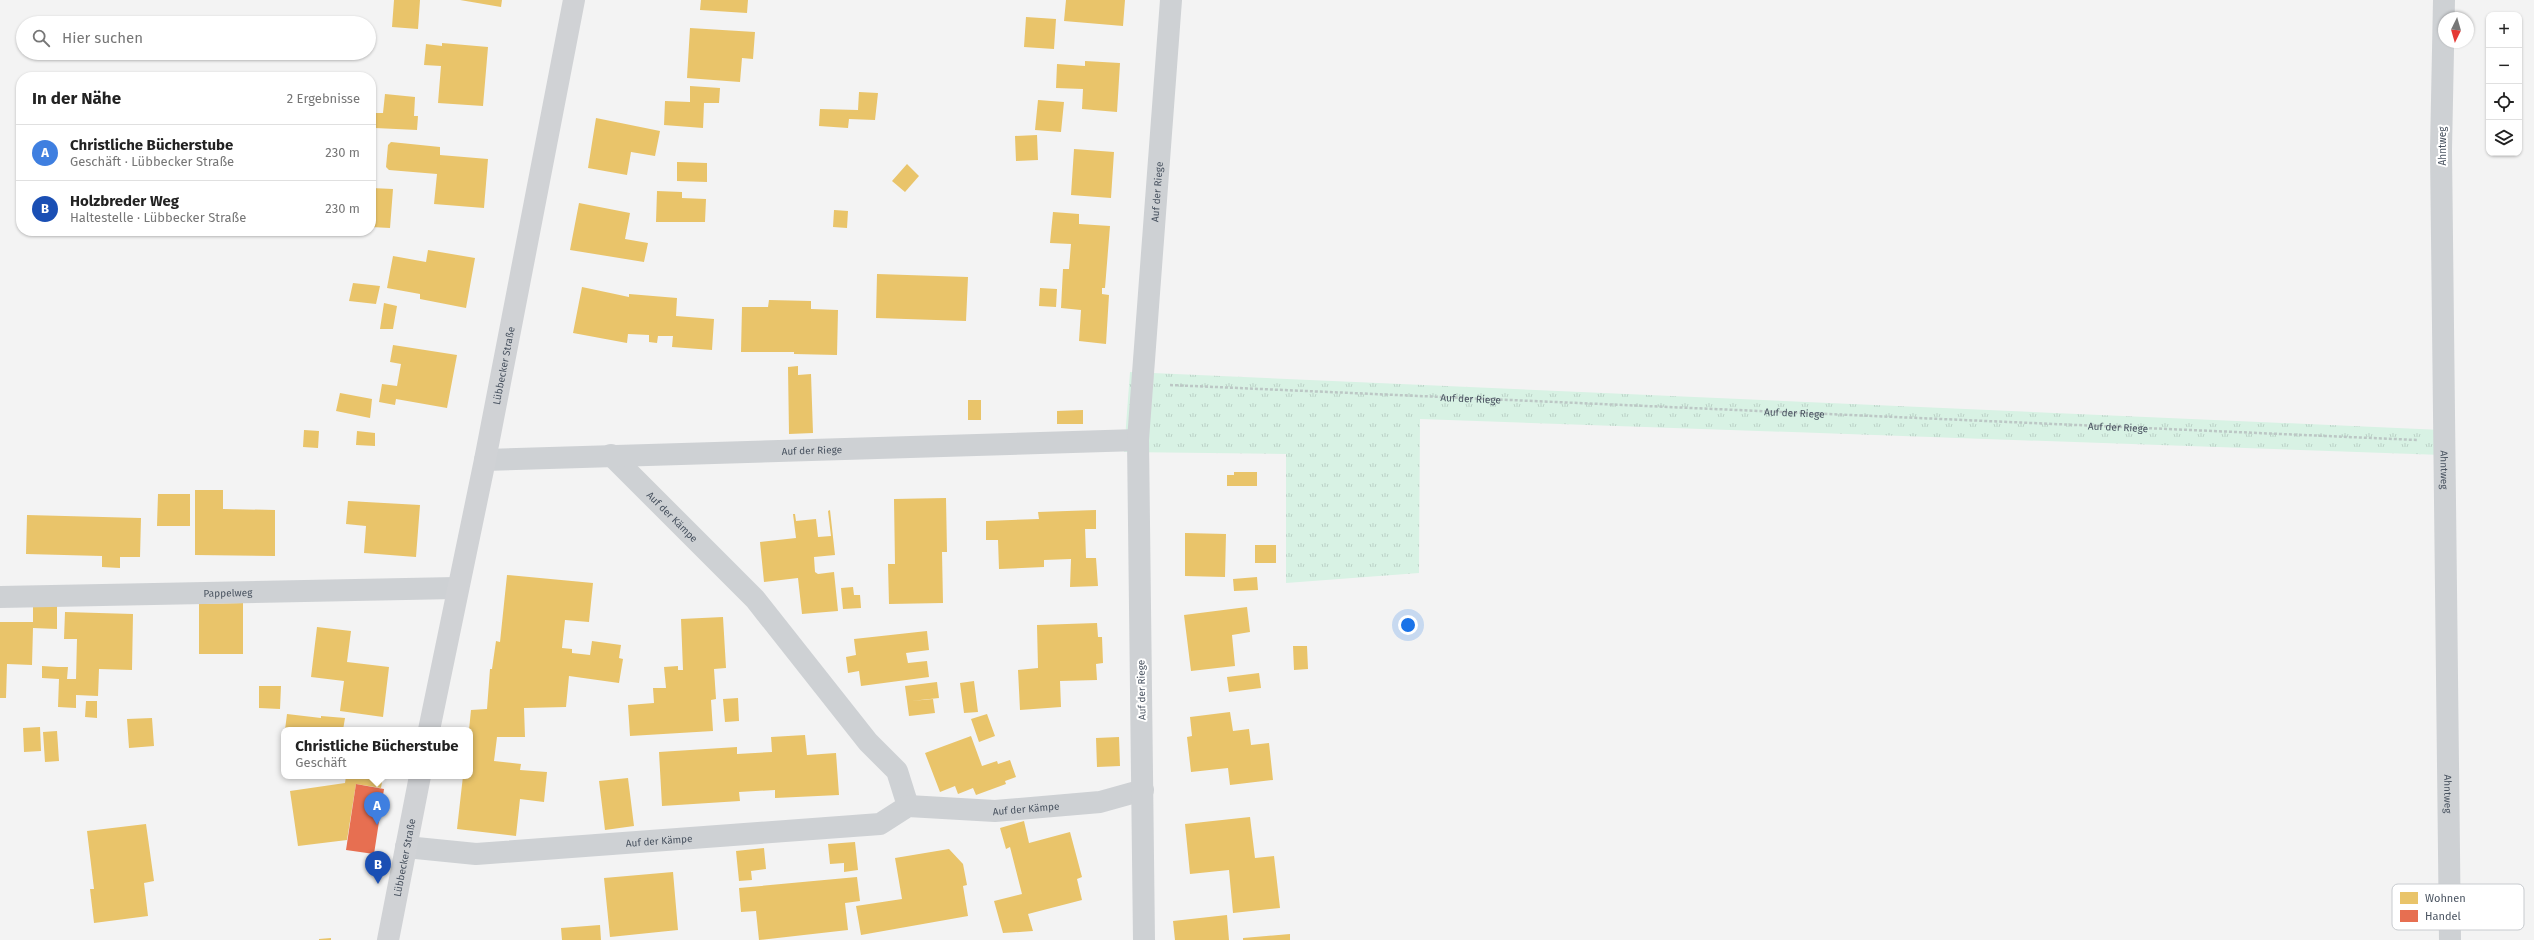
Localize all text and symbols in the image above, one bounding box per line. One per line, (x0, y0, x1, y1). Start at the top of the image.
north arrow (2438, 12, 2474, 48)
map controls (2486, 12, 2522, 156)
button: + (2486, 12, 2522, 48)
search box (16, 16, 376, 60)
icon: search (30, 27, 52, 49)
text: Hier suchen (62, 29, 143, 47)
button: − (2486, 48, 2522, 84)
button: locate (2486, 84, 2522, 120)
text: In der Nähe (32, 88, 121, 109)
text: 2 Ergebnisse (287, 91, 360, 106)
button: layers (2486, 120, 2522, 156)
street label: Ahntweg (2437, 126, 2449, 165)
text: Christliche Bücherstube (70, 136, 233, 154)
text: A (41, 145, 49, 160)
text: 230 m (325, 145, 360, 160)
text: Geschäft · Lübbecker Straße (70, 154, 234, 169)
street label: Auf der Riege (1149, 161, 1166, 222)
text: Holzbreder Weg (70, 192, 179, 210)
text: B (41, 201, 49, 216)
text: 230 m (325, 201, 360, 216)
text: Haltestelle · Lübbecker Straße (70, 210, 246, 225)
street label: Lübbecker Straße (491, 326, 518, 406)
street label: Auf der Riege (1440, 392, 1501, 407)
street label: Auf der Riege (1764, 406, 1825, 421)
street label: Auf der Riege (2088, 420, 2148, 435)
street label: Auf der Riege (782, 444, 842, 458)
street label: Ahntweg (2437, 450, 2450, 490)
street label: Auf der Kämpe (644, 489, 700, 545)
street label: Pappelweg (203, 587, 253, 600)
your location (1398, 615, 1418, 635)
street label: Auf der Riege (1135, 660, 1149, 720)
popup (281, 727, 473, 779)
text: Christliche Bücherstube (295, 737, 459, 755)
text: Geschäft (295, 755, 347, 770)
street label: Ahntweg (2441, 774, 2454, 814)
pin: A (364, 792, 390, 825)
street label: Auf der Kämpe (992, 801, 1060, 818)
street label: Lübbecker Straße (392, 818, 419, 898)
street label: Auf der Kämpe (625, 833, 693, 850)
pin: B (365, 851, 391, 884)
legend (2392, 884, 2524, 930)
text: Wohnen (2425, 892, 2466, 905)
text: Handel (2425, 910, 2461, 923)

